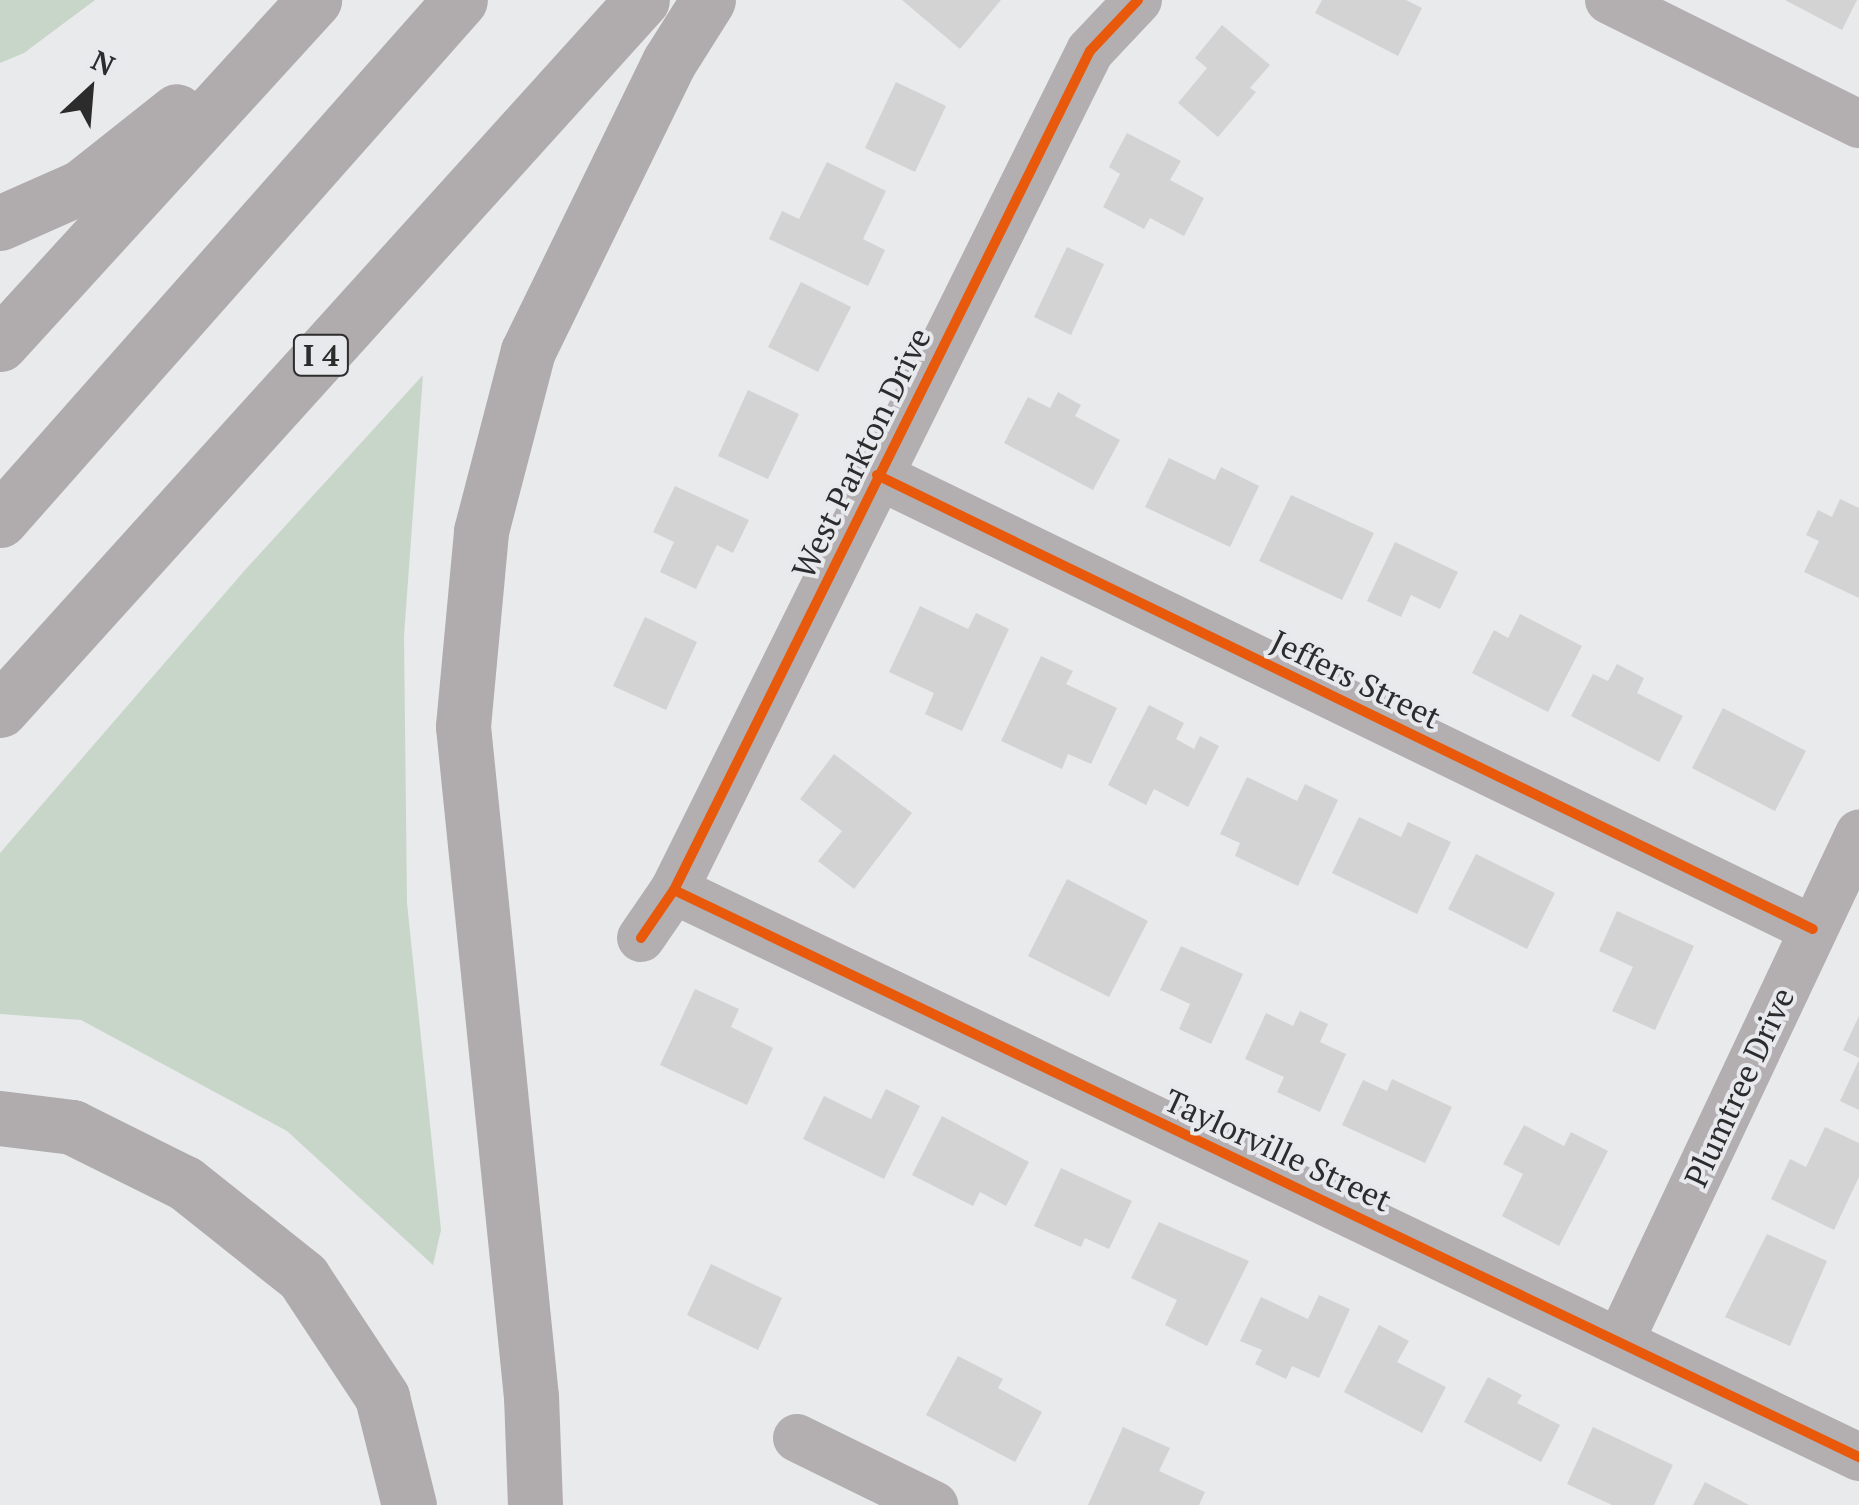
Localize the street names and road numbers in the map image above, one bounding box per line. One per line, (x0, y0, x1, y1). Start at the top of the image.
street label: West Parkton Drive (784, 321, 938, 585)
road number: I 4 (291, 330, 351, 380)
street label: Jeffers Street (1265, 621, 1447, 737)
street label: Plumtree Drive (1676, 981, 1802, 1193)
street label: Taylorville Street (1159, 1081, 1397, 1219)

